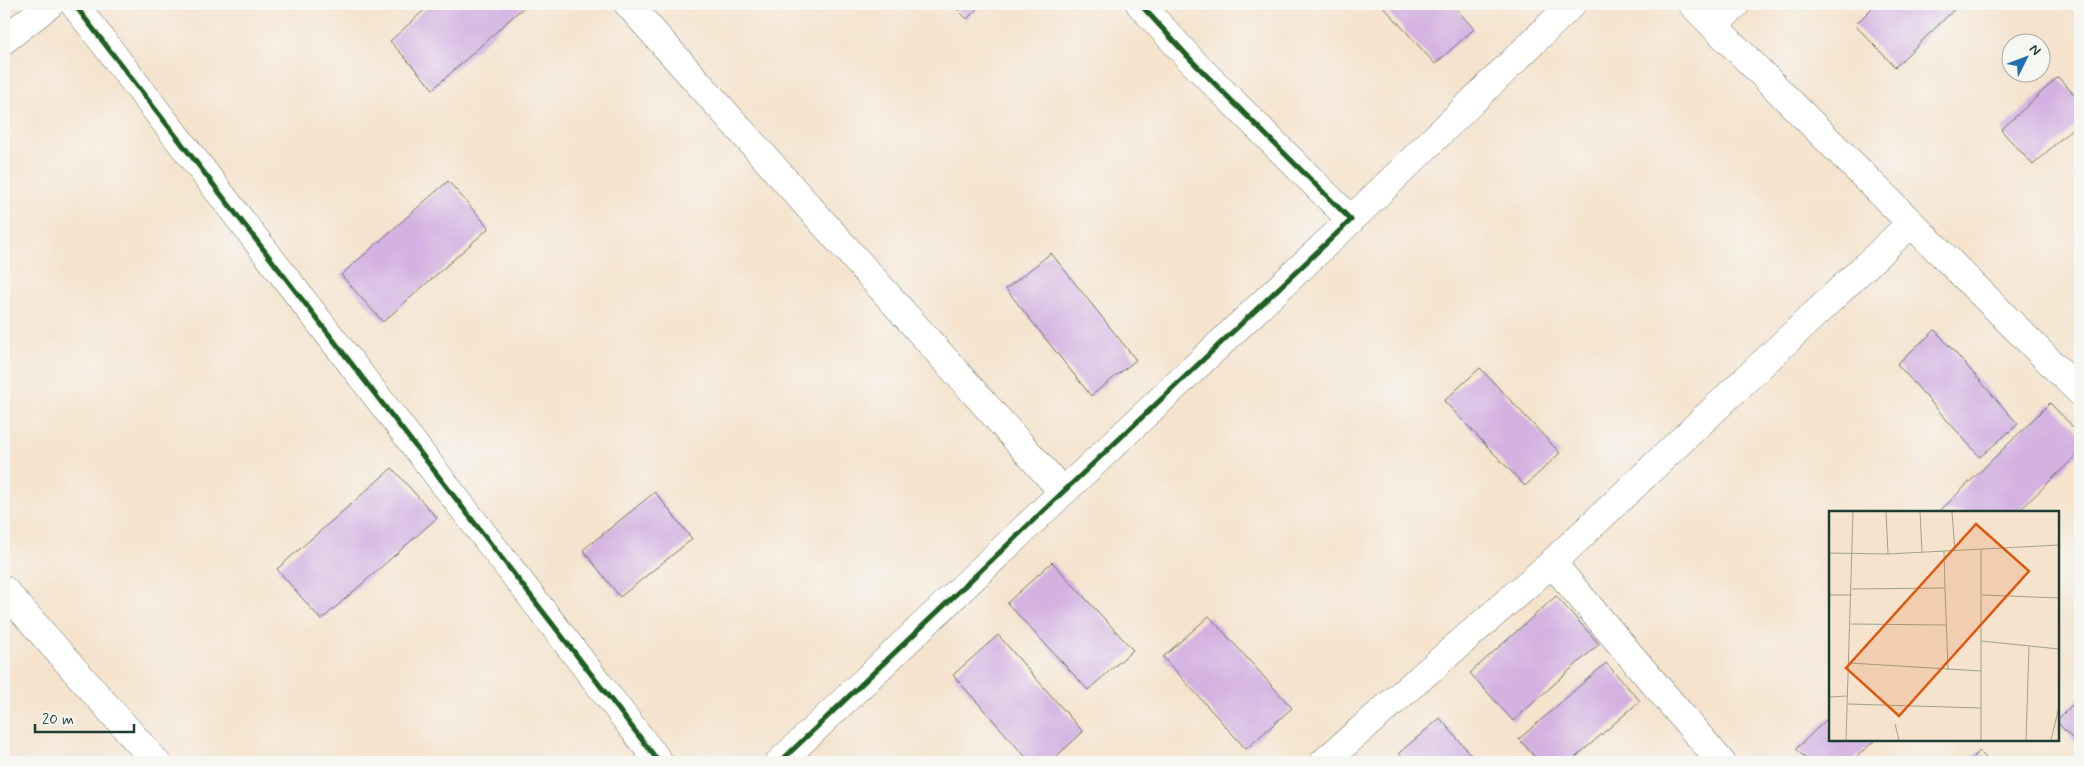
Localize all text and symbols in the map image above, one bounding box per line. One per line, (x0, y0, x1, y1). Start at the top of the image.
north arrow (2002, 32, 2052, 82)
text: N (2025, 40, 2045, 59)
inset map (1829, 511, 2059, 741)
scale bar (35, 701, 134, 733)
text: 20 m (42, 710, 74, 730)

